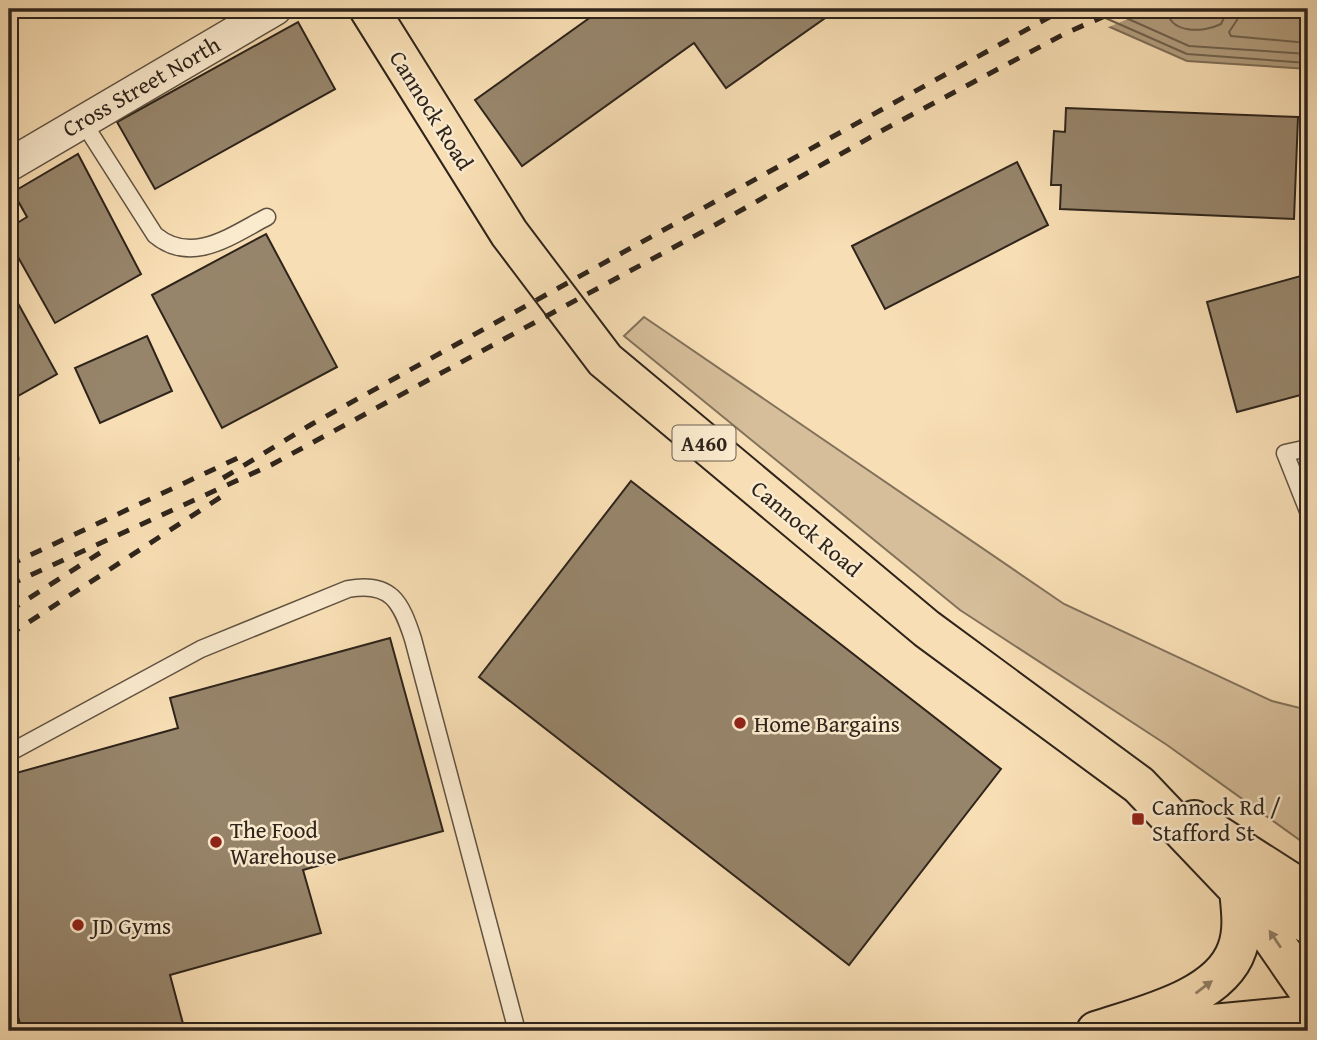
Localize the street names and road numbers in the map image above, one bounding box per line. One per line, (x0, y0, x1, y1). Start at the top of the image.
street label: Cross Street North (56, 27, 226, 145)
street label: Cannock Road (382, 44, 482, 177)
road number: A460 (672, 426, 736, 460)
street label: Cannock Road (744, 472, 870, 585)

